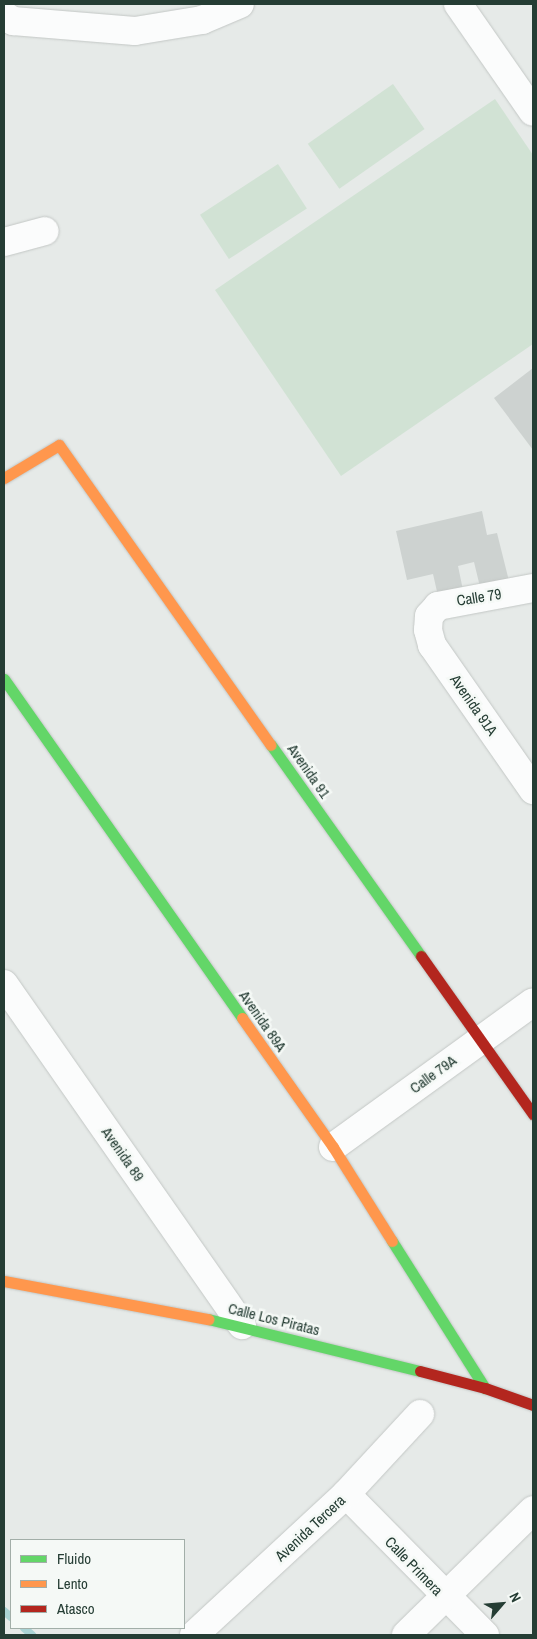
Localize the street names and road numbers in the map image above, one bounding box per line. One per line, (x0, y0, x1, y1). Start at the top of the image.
street label: Calle 79 (455, 585, 503, 609)
street label: Avenida 91A (446, 671, 502, 739)
street label: Avenida 91 (284, 740, 334, 802)
street label: Avenida 89A (235, 987, 291, 1055)
street label: Calle 79A (406, 1051, 460, 1097)
street label: Avenida 89 (98, 1123, 148, 1185)
street label: Calle Los Piratas (226, 1299, 322, 1339)
street label: Avenida Tercera (271, 1491, 349, 1565)
street label: Calle Primera (381, 1533, 447, 1599)

